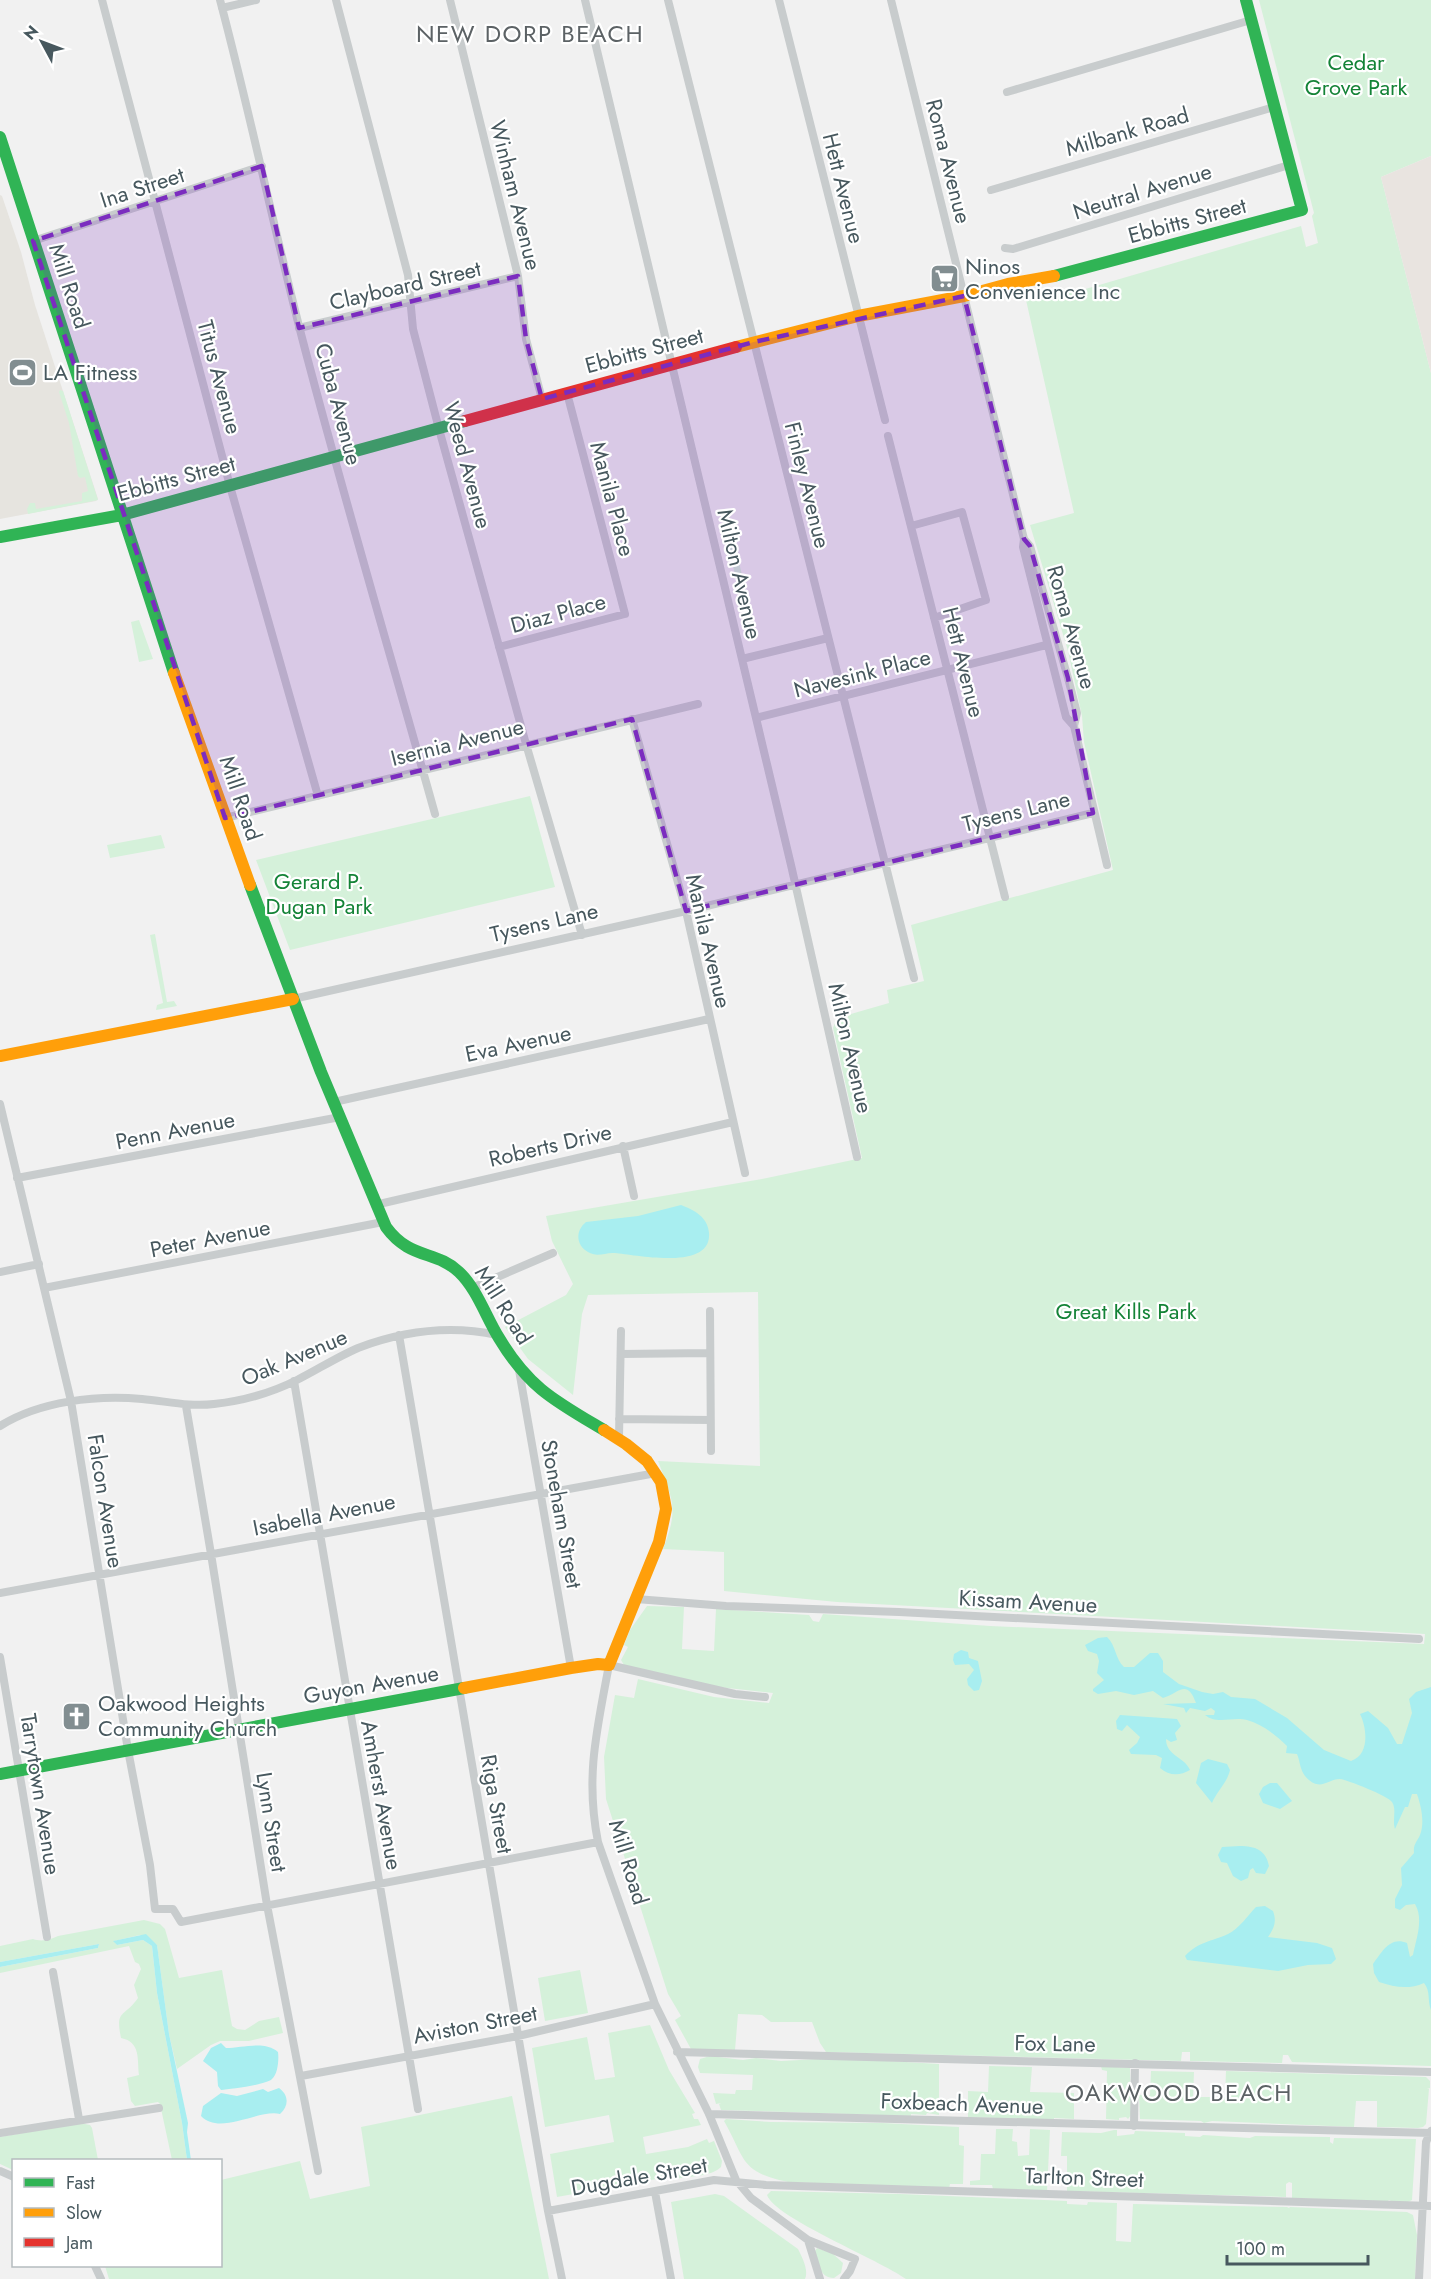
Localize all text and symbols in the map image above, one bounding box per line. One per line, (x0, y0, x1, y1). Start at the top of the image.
north arrow (12, 12, 72, 72)
district label: NEW DORP BEACH (416, 16, 644, 51)
text: N (18, 20, 44, 45)
park label: Cedar Grove Park (1305, 46, 1408, 103)
street label: Roma Avenue (918, 95, 980, 227)
street label: Milbank Road (1062, 98, 1192, 164)
street label: Winham Avenue (482, 117, 550, 273)
street label: Hett Avenue (815, 129, 873, 247)
street label: Neutral Avenue (1069, 155, 1215, 227)
street label: Ina Street (96, 158, 189, 216)
street label: Ebbitts Street (1124, 189, 1250, 251)
street label: Mill Road (41, 239, 99, 333)
place label: Ninos Convenience Inc (965, 250, 1120, 307)
street label: Clayboard Street (326, 252, 485, 318)
supermarket icon: Ninos Convenience Inc (928, 263, 960, 295)
street label: Titus Avenue (189, 316, 251, 438)
street label: Ebbitts Street (581, 319, 707, 381)
street label: Cuba Avenue (307, 340, 371, 468)
sports icon: LA Fitness (6, 356, 38, 388)
place label: LA Fitness (43, 356, 137, 388)
street label: Weed Avenue (436, 398, 500, 532)
street label: Finley Avenue (777, 418, 839, 552)
street label: Manila Place (582, 438, 644, 560)
street label: Ebbitts Street (113, 447, 239, 509)
street label: Milton Avenue (709, 506, 771, 642)
street label: Roma Avenue (1039, 561, 1105, 693)
street label: Diaz Place (507, 585, 609, 641)
street label: Hett Avenue (935, 603, 993, 721)
street label: Navesink Place (790, 641, 934, 705)
street label: Isernia Avenue (387, 710, 527, 774)
street label: Mill Road (212, 751, 270, 845)
street label: Tysens Lane (959, 782, 1073, 840)
park label: Gerard P. Dugan Park (266, 865, 373, 922)
street label: Manila Avenue (678, 871, 740, 1011)
street label: Tysens Lane (487, 894, 601, 950)
street label: Milton Avenue (820, 980, 882, 1116)
street label: Eva Avenue (462, 1016, 574, 1070)
street label: Penn Avenue (113, 1103, 237, 1157)
street label: Roberts Drive (485, 1115, 615, 1175)
street label: Peter Avenue (147, 1211, 273, 1265)
street label: Mill Road (467, 1259, 541, 1351)
park label: Great Kills Park (1056, 1295, 1197, 1327)
street label: Oak Avenue (236, 1320, 352, 1394)
street label: Falcon Avenue (80, 1432, 132, 1570)
street label: Stoneham Street (533, 1437, 591, 1592)
street label: Isabella Avenue (250, 1485, 398, 1543)
street label: Kissam Avenue (958, 1581, 1098, 1621)
street label: Guyon Avenue (301, 1656, 441, 1712)
place label: Oakwood Heights Community Church (98, 1687, 277, 1744)
church icon: Oakwood Heights Community Church (61, 1700, 93, 1732)
street label: Tarrytown Avenue (12, 1711, 70, 1877)
street label: Amherst Avenue (353, 1718, 411, 1872)
street label: Riga Street (473, 1752, 522, 1857)
street label: Lynn Street (248, 1770, 296, 1875)
street label: Mill Road (601, 1815, 657, 1909)
street label: Aviston Street (410, 1996, 540, 2052)
street label: Fox Lane (1014, 2026, 1096, 2060)
district label: OAKWOOD BEACH (1065, 2075, 1293, 2110)
street label: Foxbeach Avenue (880, 2084, 1044, 2122)
street label: Dugdale Street (568, 2148, 710, 2204)
legend (12, 2159, 222, 2267)
street label: Tarlton Street (1024, 2159, 1145, 2195)
text: Fast (66, 2170, 95, 2196)
text: Slow (66, 2200, 103, 2226)
scale bar (1227, 2228, 1368, 2266)
text: Jam (64, 2230, 93, 2256)
text: 100 m (1236, 2236, 1285, 2262)

